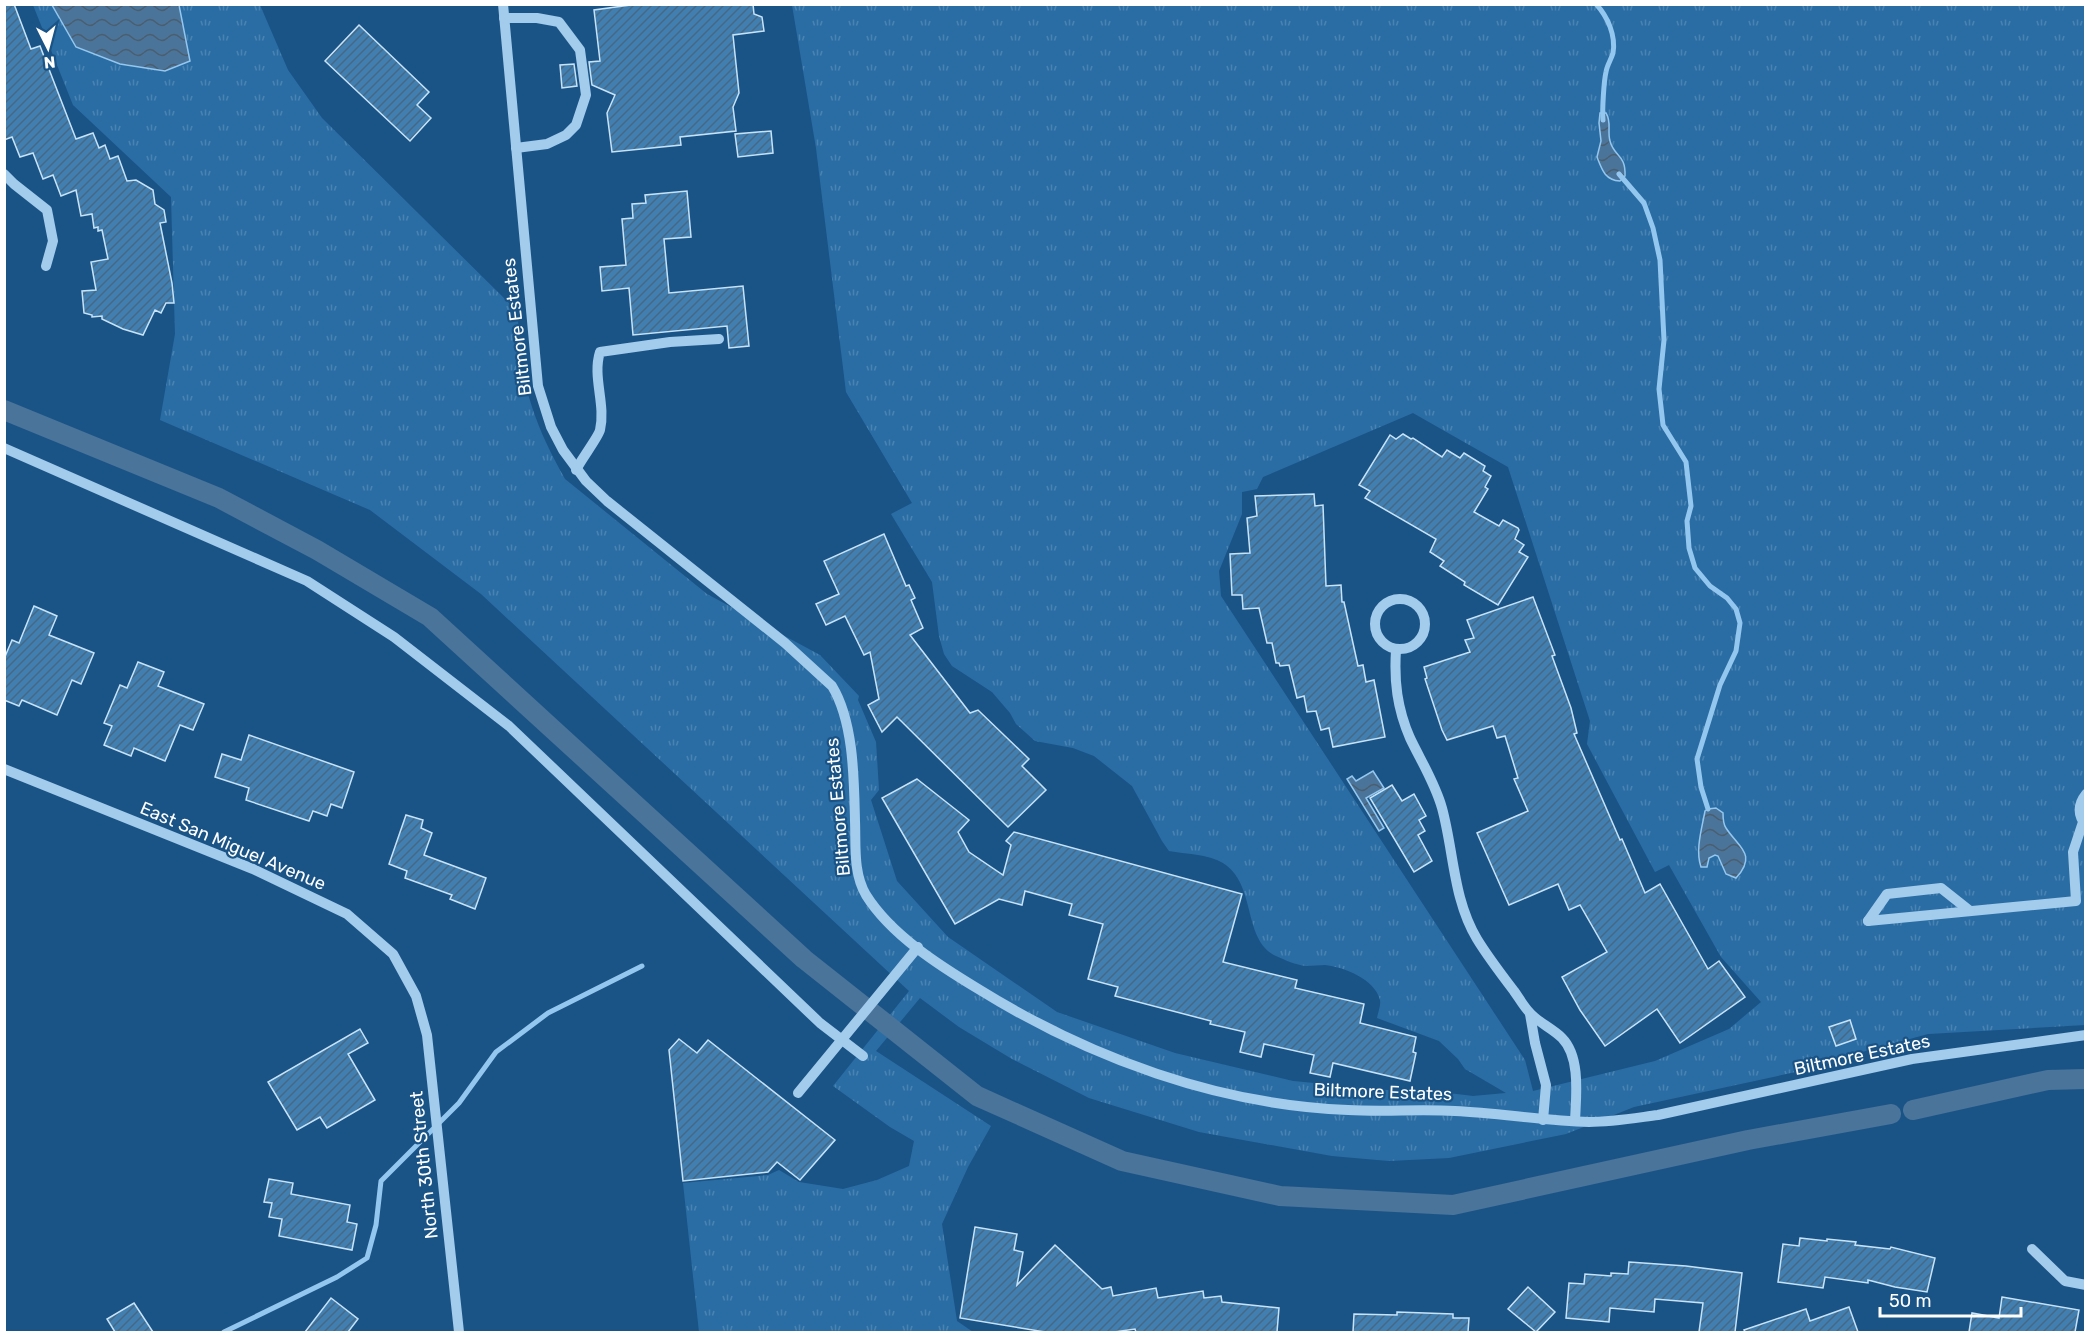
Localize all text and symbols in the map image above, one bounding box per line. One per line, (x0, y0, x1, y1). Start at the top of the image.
north arrow (18, 18, 78, 78)
text: N (43, 52, 56, 72)
street label: Biltmore Estates (498, 257, 536, 397)
street label: Biltmore Estates (821, 737, 855, 877)
street label: East San Miguel Avenue (137, 797, 329, 895)
street label: Biltmore Estates (1792, 1030, 1932, 1080)
street label: Biltmore Estates (1313, 1079, 1453, 1105)
street label: North 30th Street (405, 1090, 443, 1240)
scale bar (1880, 1280, 2021, 1318)
text: 50 m (1889, 1290, 1932, 1312)

